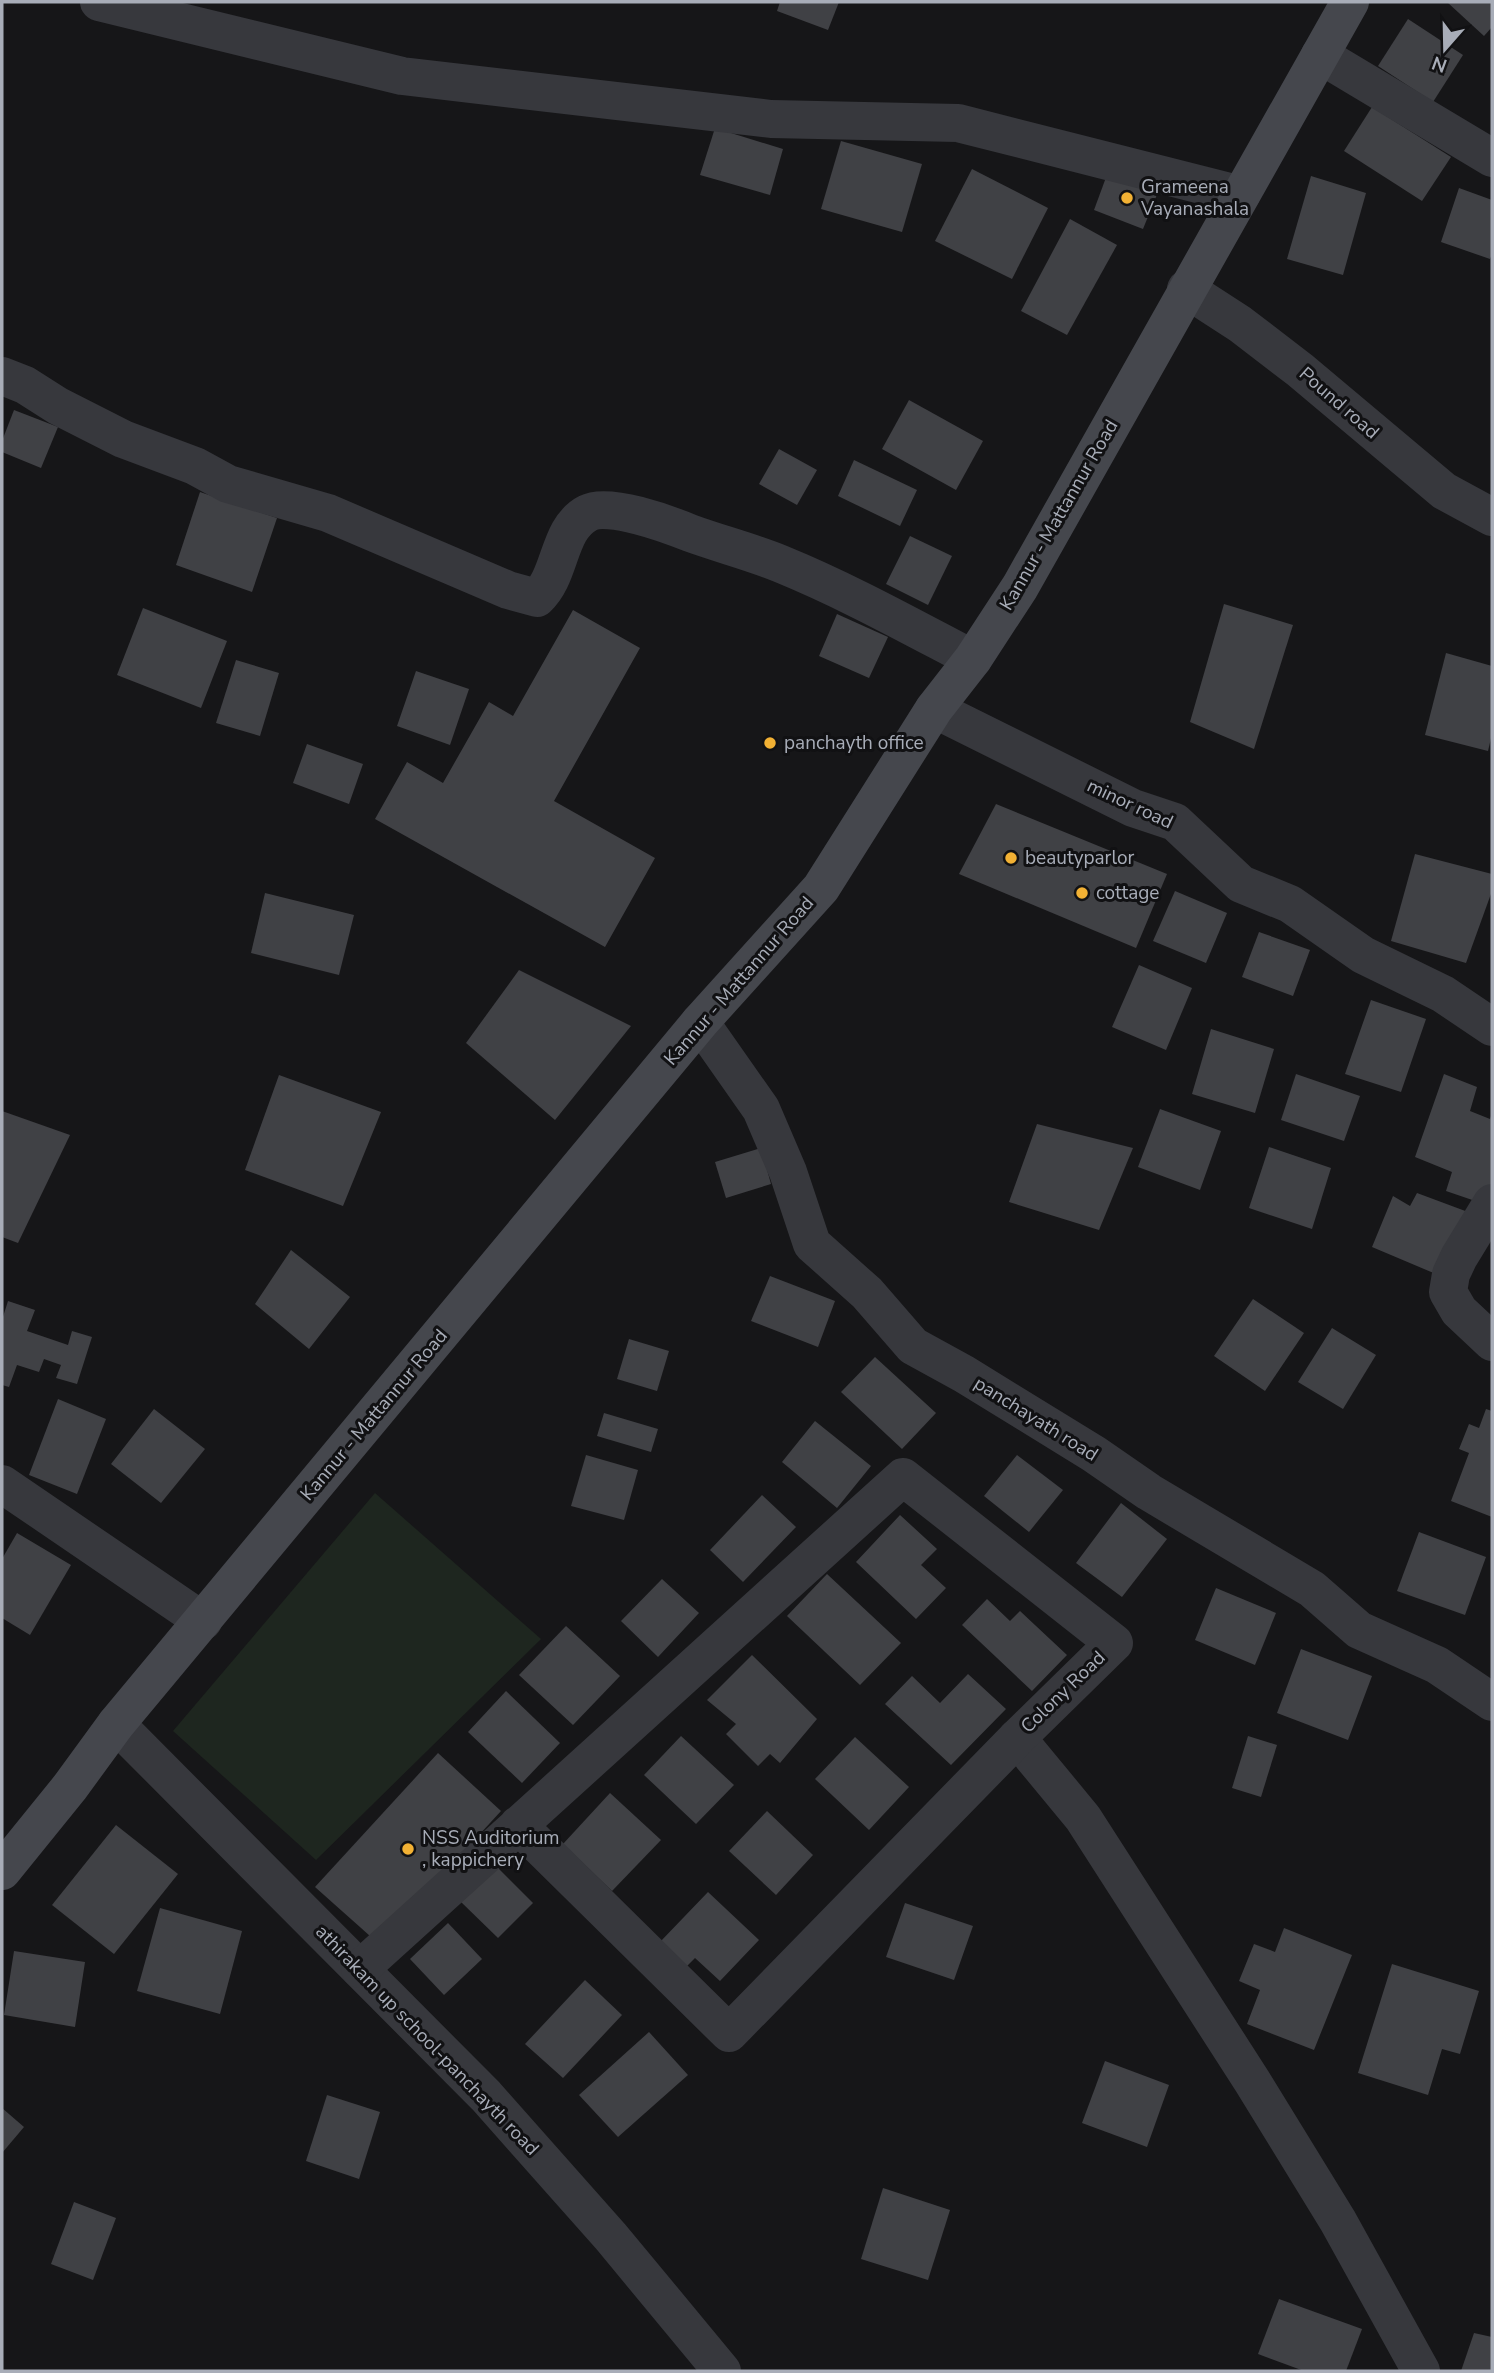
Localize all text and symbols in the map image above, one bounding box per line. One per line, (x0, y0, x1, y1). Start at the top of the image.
north arrow (1410, 14, 1480, 84)
text: N (1428, 49, 1451, 79)
place label: Grameena Vayanashala (1140, 174, 1249, 222)
marker: Grameena Vayanashala (1119, 190, 1135, 206)
street label: Pound road (1293, 361, 1385, 445)
street label: Kannur - Mattannur Road (994, 415, 1124, 615)
place label: panchayth office (784, 730, 924, 756)
marker: panchayth office (762, 735, 778, 751)
street label: minor road (1083, 773, 1177, 835)
place label: beautyparlor (1025, 845, 1134, 871)
marker: beautyparlor (1003, 850, 1019, 866)
place label: cottage (1096, 880, 1159, 906)
marker: cottage (1074, 885, 1090, 901)
street label: Kannur - Mattannur Road (658, 891, 820, 1071)
street label: Kannur - Mattannur Road (294, 1324, 454, 1506)
street label: panchayath road (969, 1370, 1103, 1468)
street label: Colony Road (1015, 1645, 1111, 1739)
place label: NSS Auditorium , kappichery (422, 1825, 560, 1873)
marker: NSS Auditorium , kappichery (400, 1841, 416, 1857)
street label: athirakam up school-panchayth road (309, 1919, 545, 2161)

